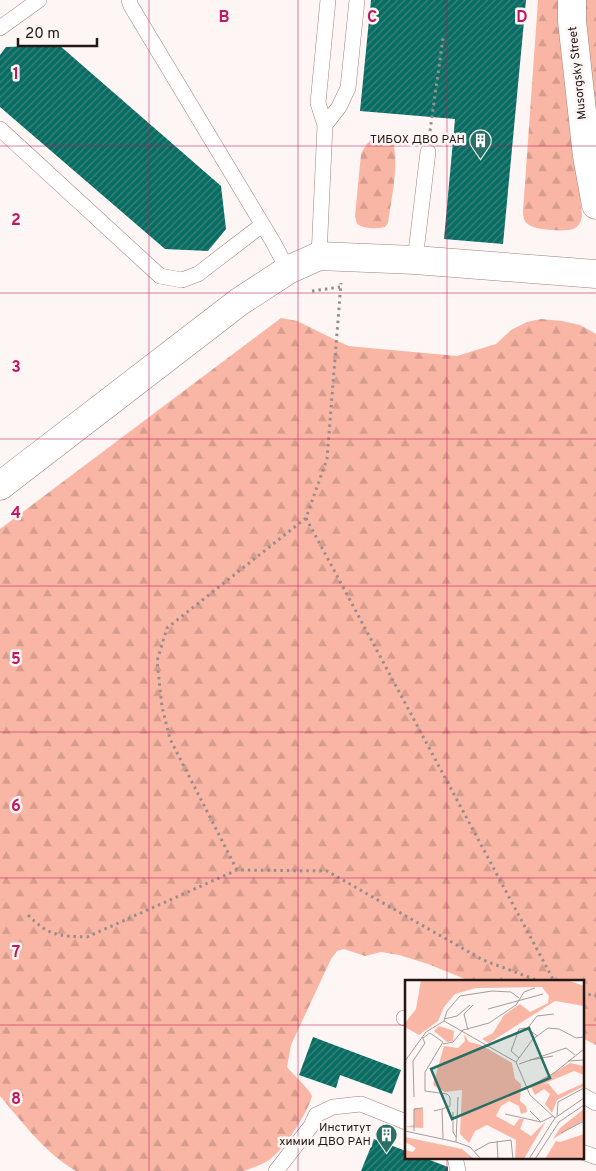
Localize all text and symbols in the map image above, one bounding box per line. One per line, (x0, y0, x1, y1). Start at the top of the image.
text: B (218, 8, 230, 28)
text: C (367, 8, 377, 28)
text: D (516, 8, 528, 28)
scale bar (18, 15, 96, 47)
text: 20 m (25, 25, 60, 44)
street label: Musorgsky Street (565, 26, 591, 120)
text: 1 (13, 65, 19, 85)
building icon: ТИБОХ ДВО РАН (469, 128, 493, 159)
place label: ТИБОХ ДВО РАН (370, 132, 465, 148)
text: 2 (11, 211, 21, 231)
text: 3 (11, 358, 21, 378)
text: 4 (11, 504, 21, 524)
text: 5 (11, 650, 21, 670)
text: 6 (11, 797, 21, 817)
text: 7 (12, 943, 20, 963)
inset map (405, 980, 584, 1158)
text: 8 (11, 1090, 21, 1110)
place label: Институт химии ДВО РАН (279, 1120, 372, 1150)
building icon: Институт химии ДВО РАН (375, 1123, 399, 1154)

